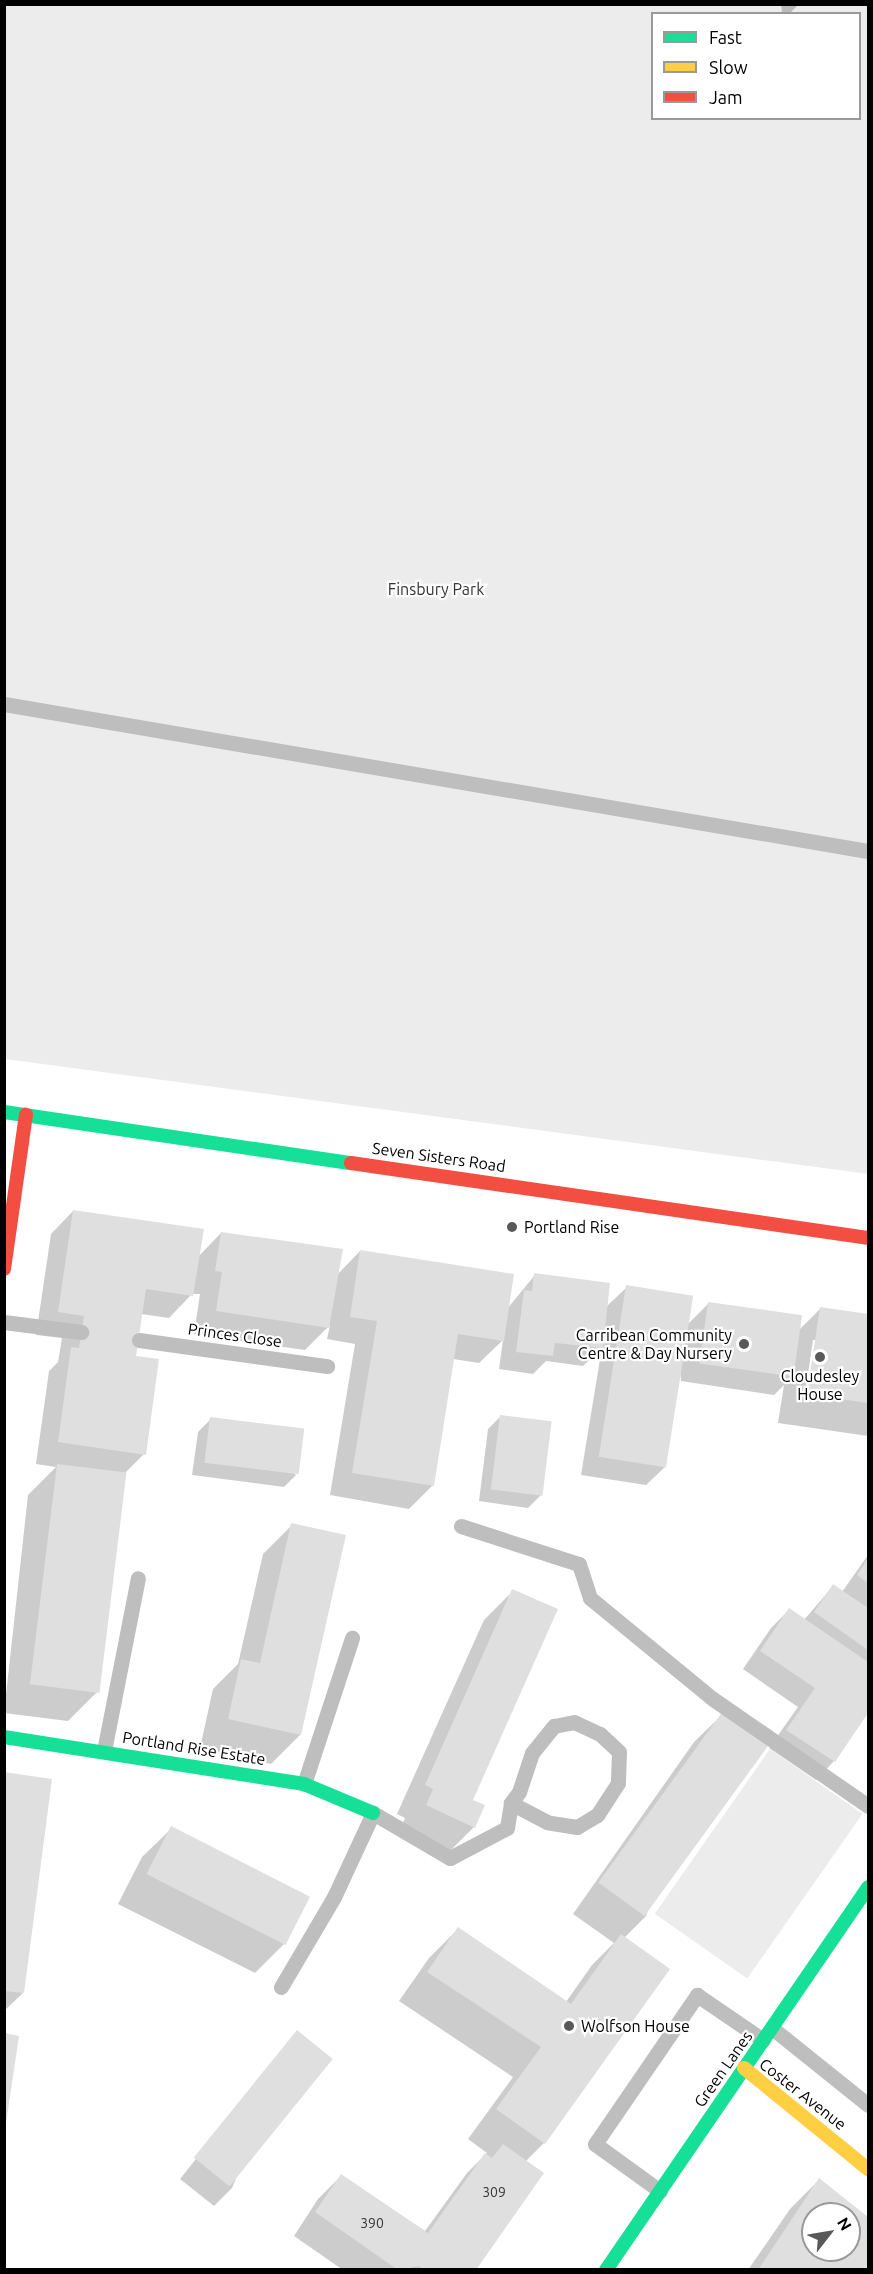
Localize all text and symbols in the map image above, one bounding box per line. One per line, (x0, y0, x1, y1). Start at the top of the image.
legend (651, 12, 861, 120)
text: Fast (709, 27, 742, 47)
text: Slow (709, 57, 748, 77)
text: Jam (709, 87, 743, 107)
park label: Finsbury Park (388, 579, 484, 599)
street label: Seven Sisters Road (371, 1138, 507, 1176)
place label: Portland Rise (524, 1217, 619, 1237)
marker: Portland Rise (505, 1220, 519, 1234)
street label: Princes Close (187, 1319, 283, 1351)
place label: Carribean Community Centre & Day Nursery (576, 1325, 732, 1363)
marker: Carribean Community Centre & Day Nursery (737, 1337, 751, 1351)
marker: Cloudesley House (813, 1350, 827, 1364)
place label: Cloudesley House (781, 1366, 859, 1404)
street label: Portland Rise Estate (121, 1727, 267, 1769)
place label: Wolfson House (581, 2016, 690, 2036)
marker: Wolfson House (562, 2019, 576, 2033)
street label: Green Lanes (690, 2027, 756, 2111)
street label: Coster Avenue (756, 2054, 850, 2134)
house number: 309 (482, 2184, 506, 2200)
north arrow (801, 2202, 861, 2262)
text: N (834, 2214, 856, 2234)
house number: 390 (360, 2215, 384, 2231)

